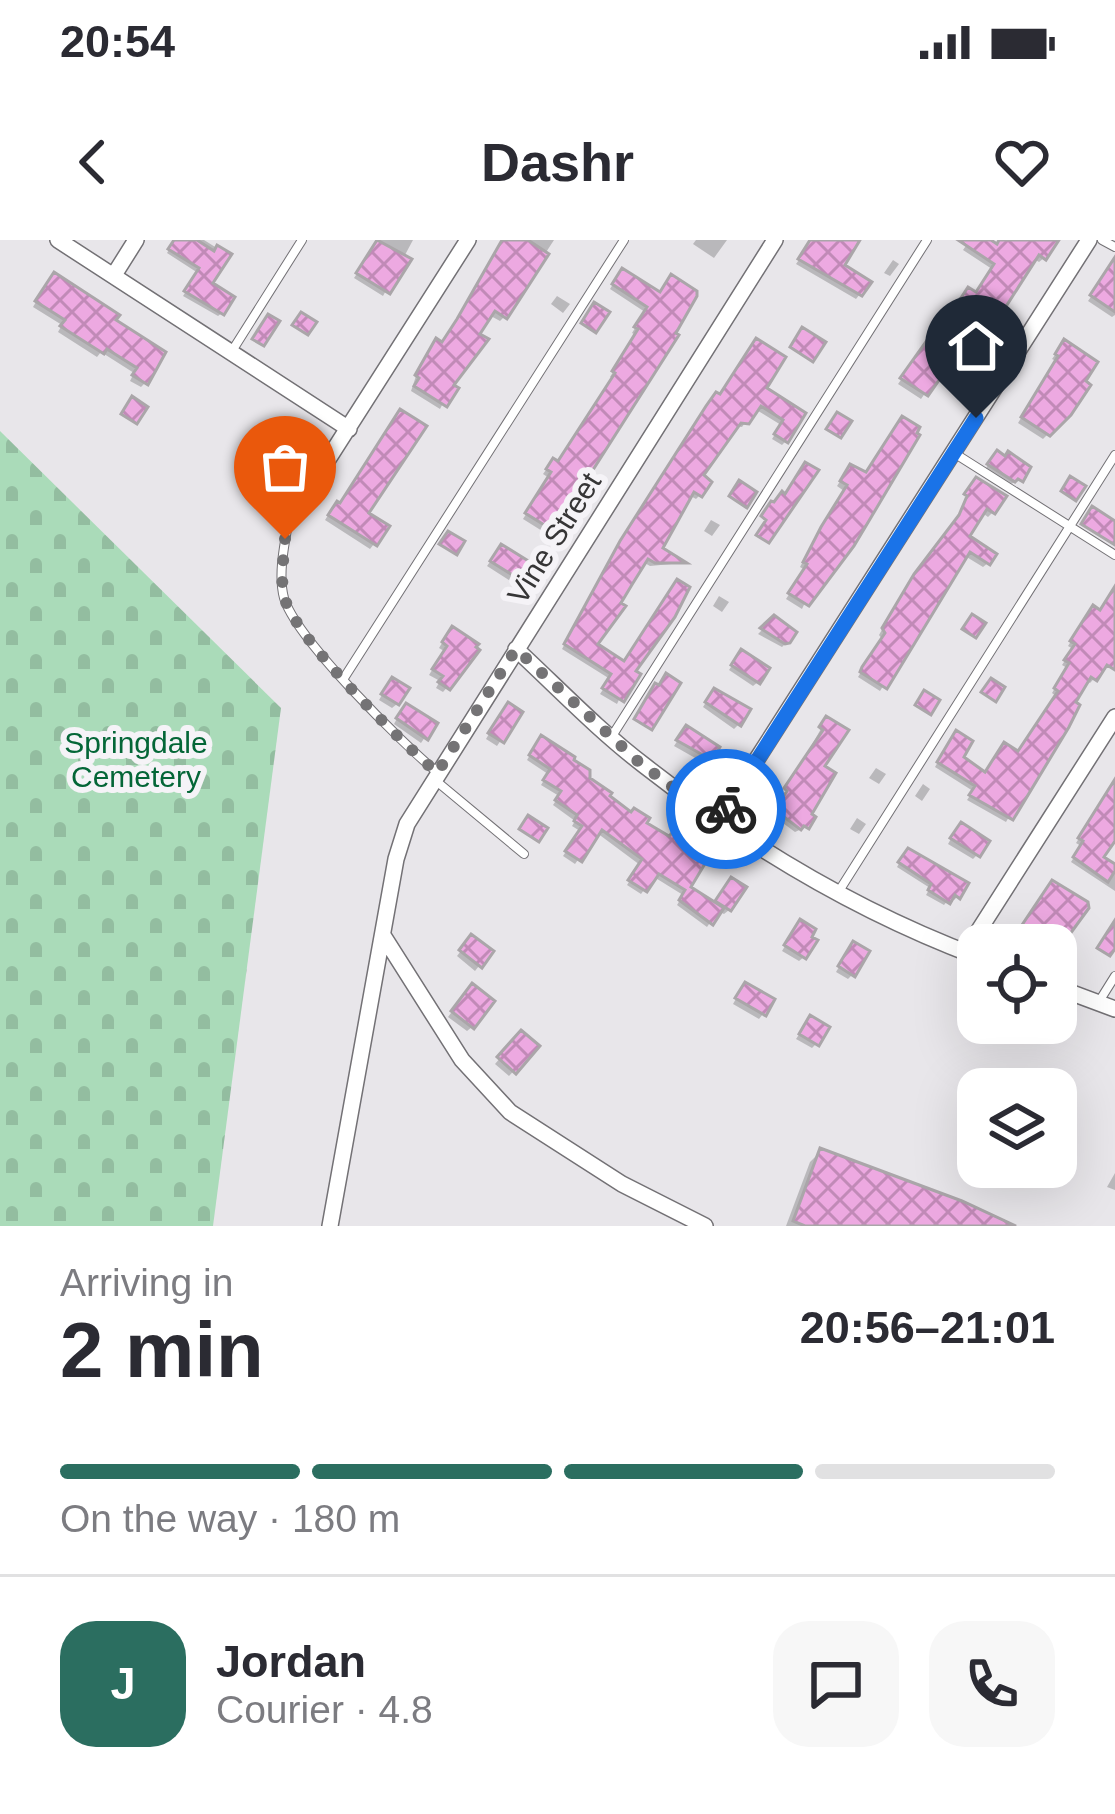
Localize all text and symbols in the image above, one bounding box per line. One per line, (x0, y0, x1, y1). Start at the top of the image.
text: 20:54 (60, 16, 175, 67)
icon: back (60, 129, 126, 195)
icon: heart (989, 129, 1055, 195)
text: Dashr (481, 132, 634, 192)
pin (925, 295, 1027, 418)
icon: home (943, 313, 1009, 379)
pin (234, 416, 336, 539)
icon: bag (252, 434, 318, 500)
street label: Vine Street (501, 466, 608, 609)
park label: Springdale Cemetery (64, 726, 208, 793)
courier (666, 749, 786, 869)
icon: bike (693, 776, 759, 842)
map controls (957, 924, 1077, 1188)
button: locate (957, 924, 1077, 1044)
button: layers (957, 1068, 1077, 1188)
text: Arriving in (60, 1261, 233, 1304)
text: 20:56–21:01 (800, 1302, 1055, 1353)
text: 2 min (60, 1306, 264, 1394)
text: On the way · 180 m (60, 1497, 400, 1540)
button: chat (773, 1621, 899, 1747)
button: phone (929, 1621, 1055, 1747)
text: Jordan (216, 1636, 366, 1687)
text: J (110, 1658, 136, 1709)
text: Courier · 4.8 (216, 1688, 433, 1731)

